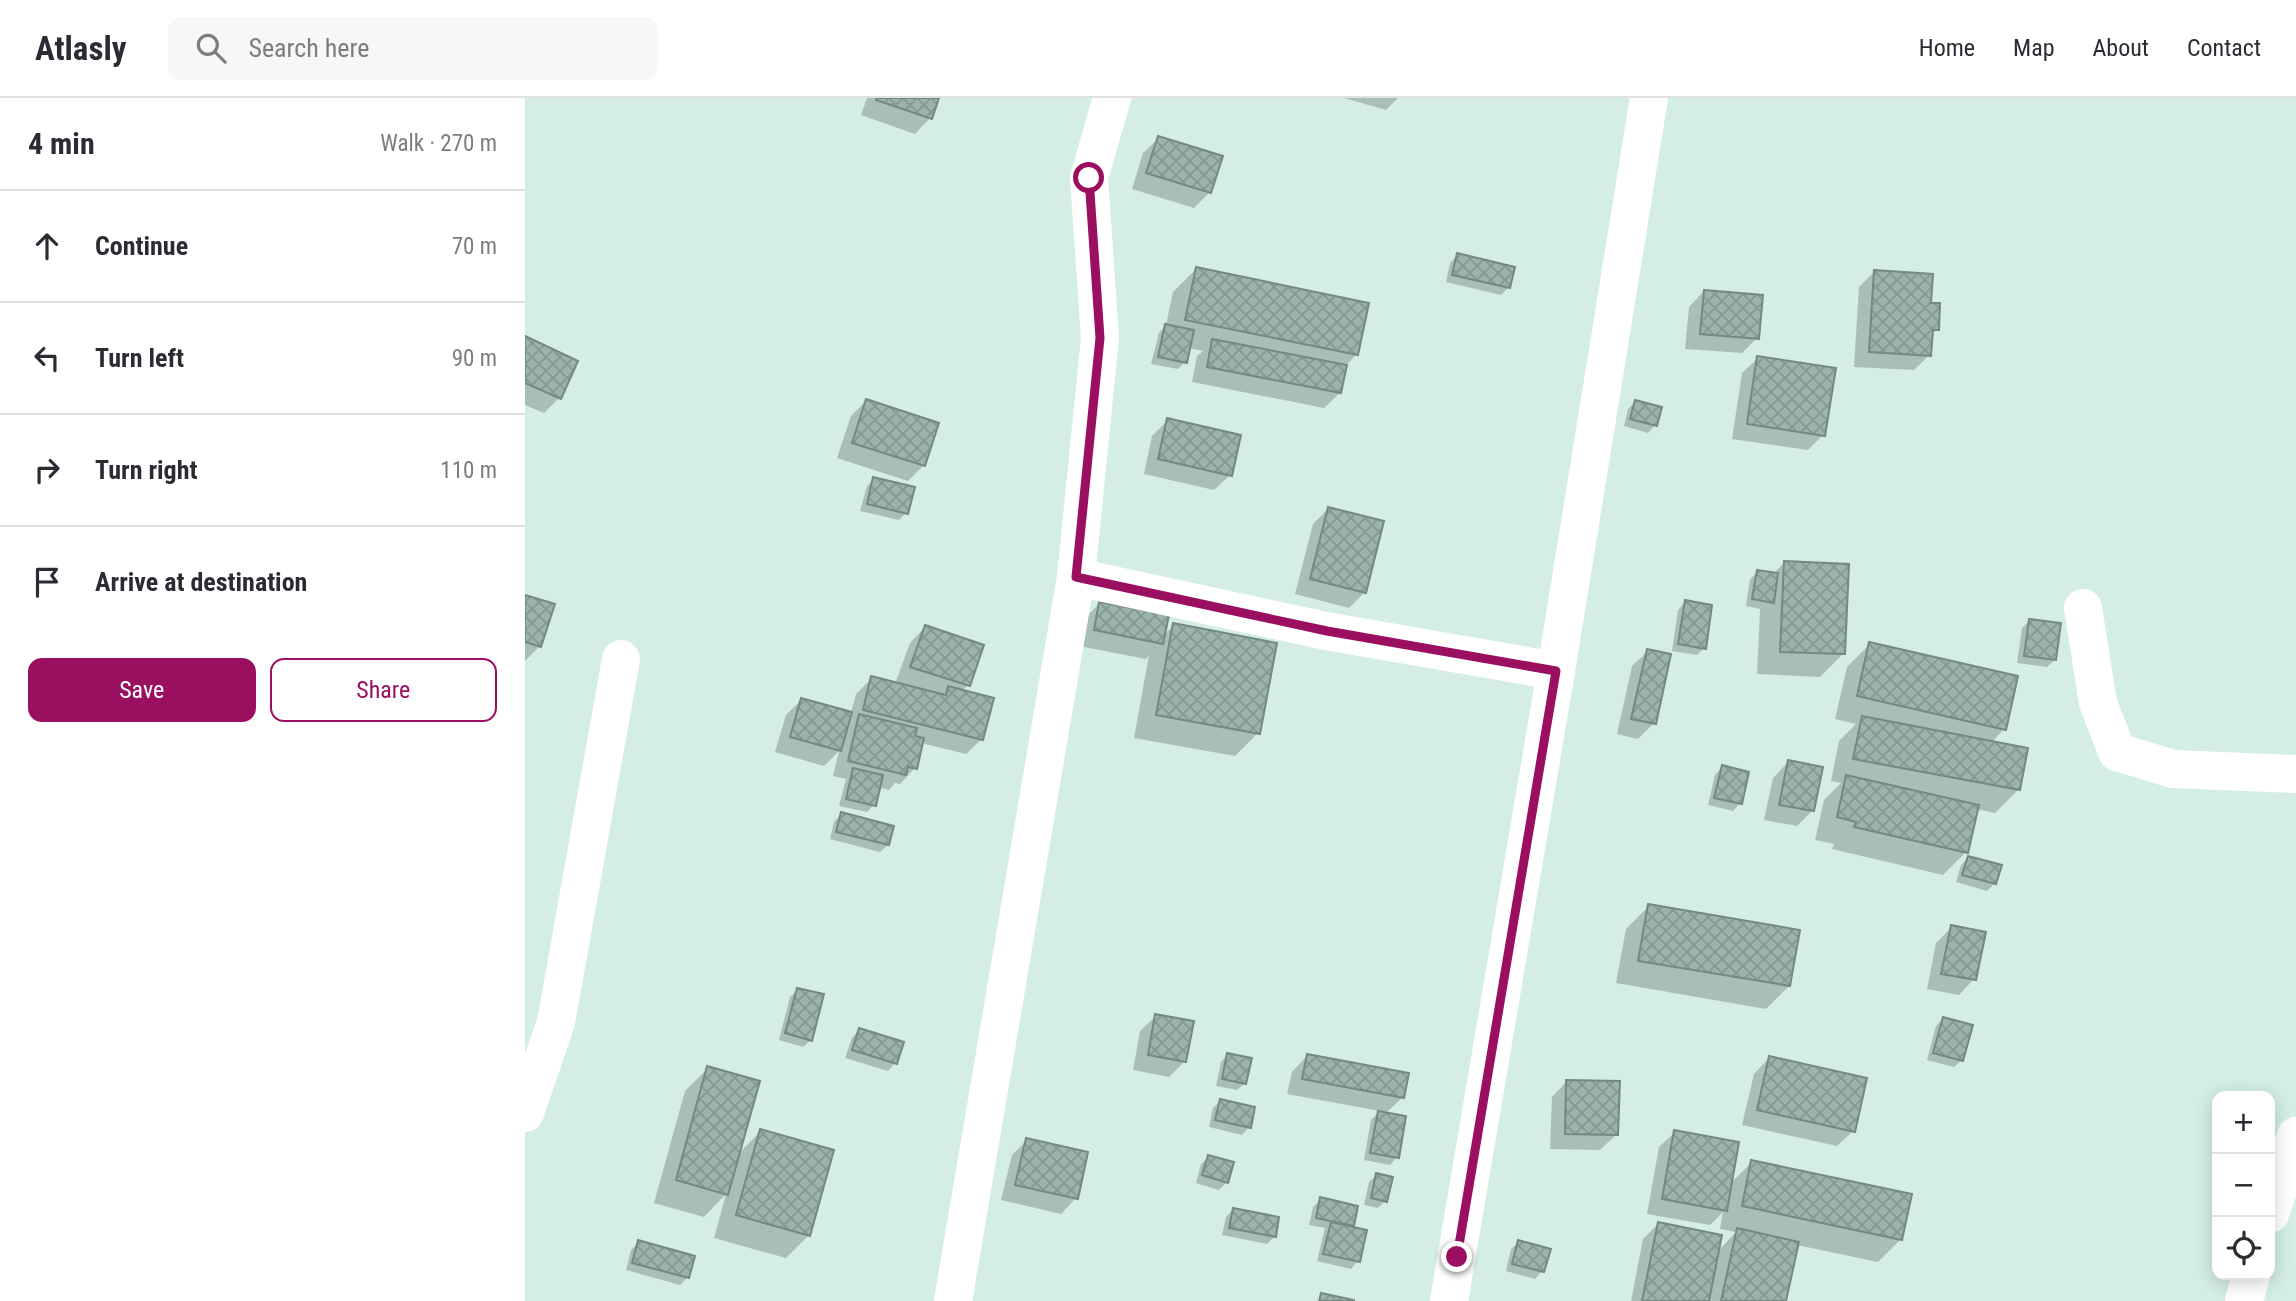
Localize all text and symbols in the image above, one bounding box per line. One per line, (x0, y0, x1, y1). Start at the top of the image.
search box (168, 17, 658, 80)
text: Atlasly (35, 29, 126, 68)
icon: search (192, 29, 230, 67)
text: Search here (248, 33, 369, 63)
text: Home (1919, 34, 1975, 62)
text: Map (2013, 34, 2055, 62)
text: About (2093, 34, 2149, 62)
text: Contact (2187, 34, 2261, 62)
text: 4 min (28, 126, 95, 161)
text: Walk · 270 m (380, 130, 497, 157)
route start (1073, 162, 1104, 193)
icon: ahead (28, 227, 66, 265)
text: Continue (95, 231, 188, 261)
text: 70 m (452, 233, 497, 260)
icon: left (28, 339, 66, 377)
text: Turn left (95, 343, 184, 373)
text: 90 m (452, 345, 497, 372)
icon: right (28, 451, 66, 489)
text: Turn right (95, 455, 197, 485)
text: 110 m (440, 457, 497, 484)
icon: arrive (28, 563, 66, 601)
text: Arrive at destination (95, 567, 307, 597)
button: Save (28, 658, 256, 722)
button: Share (270, 658, 497, 722)
map controls (2212, 1091, 2275, 1280)
button: + (2212, 1091, 2275, 1154)
button: − (2212, 1154, 2275, 1217)
button: locate (2212, 1217, 2275, 1280)
route end (1441, 1241, 1472, 1272)

